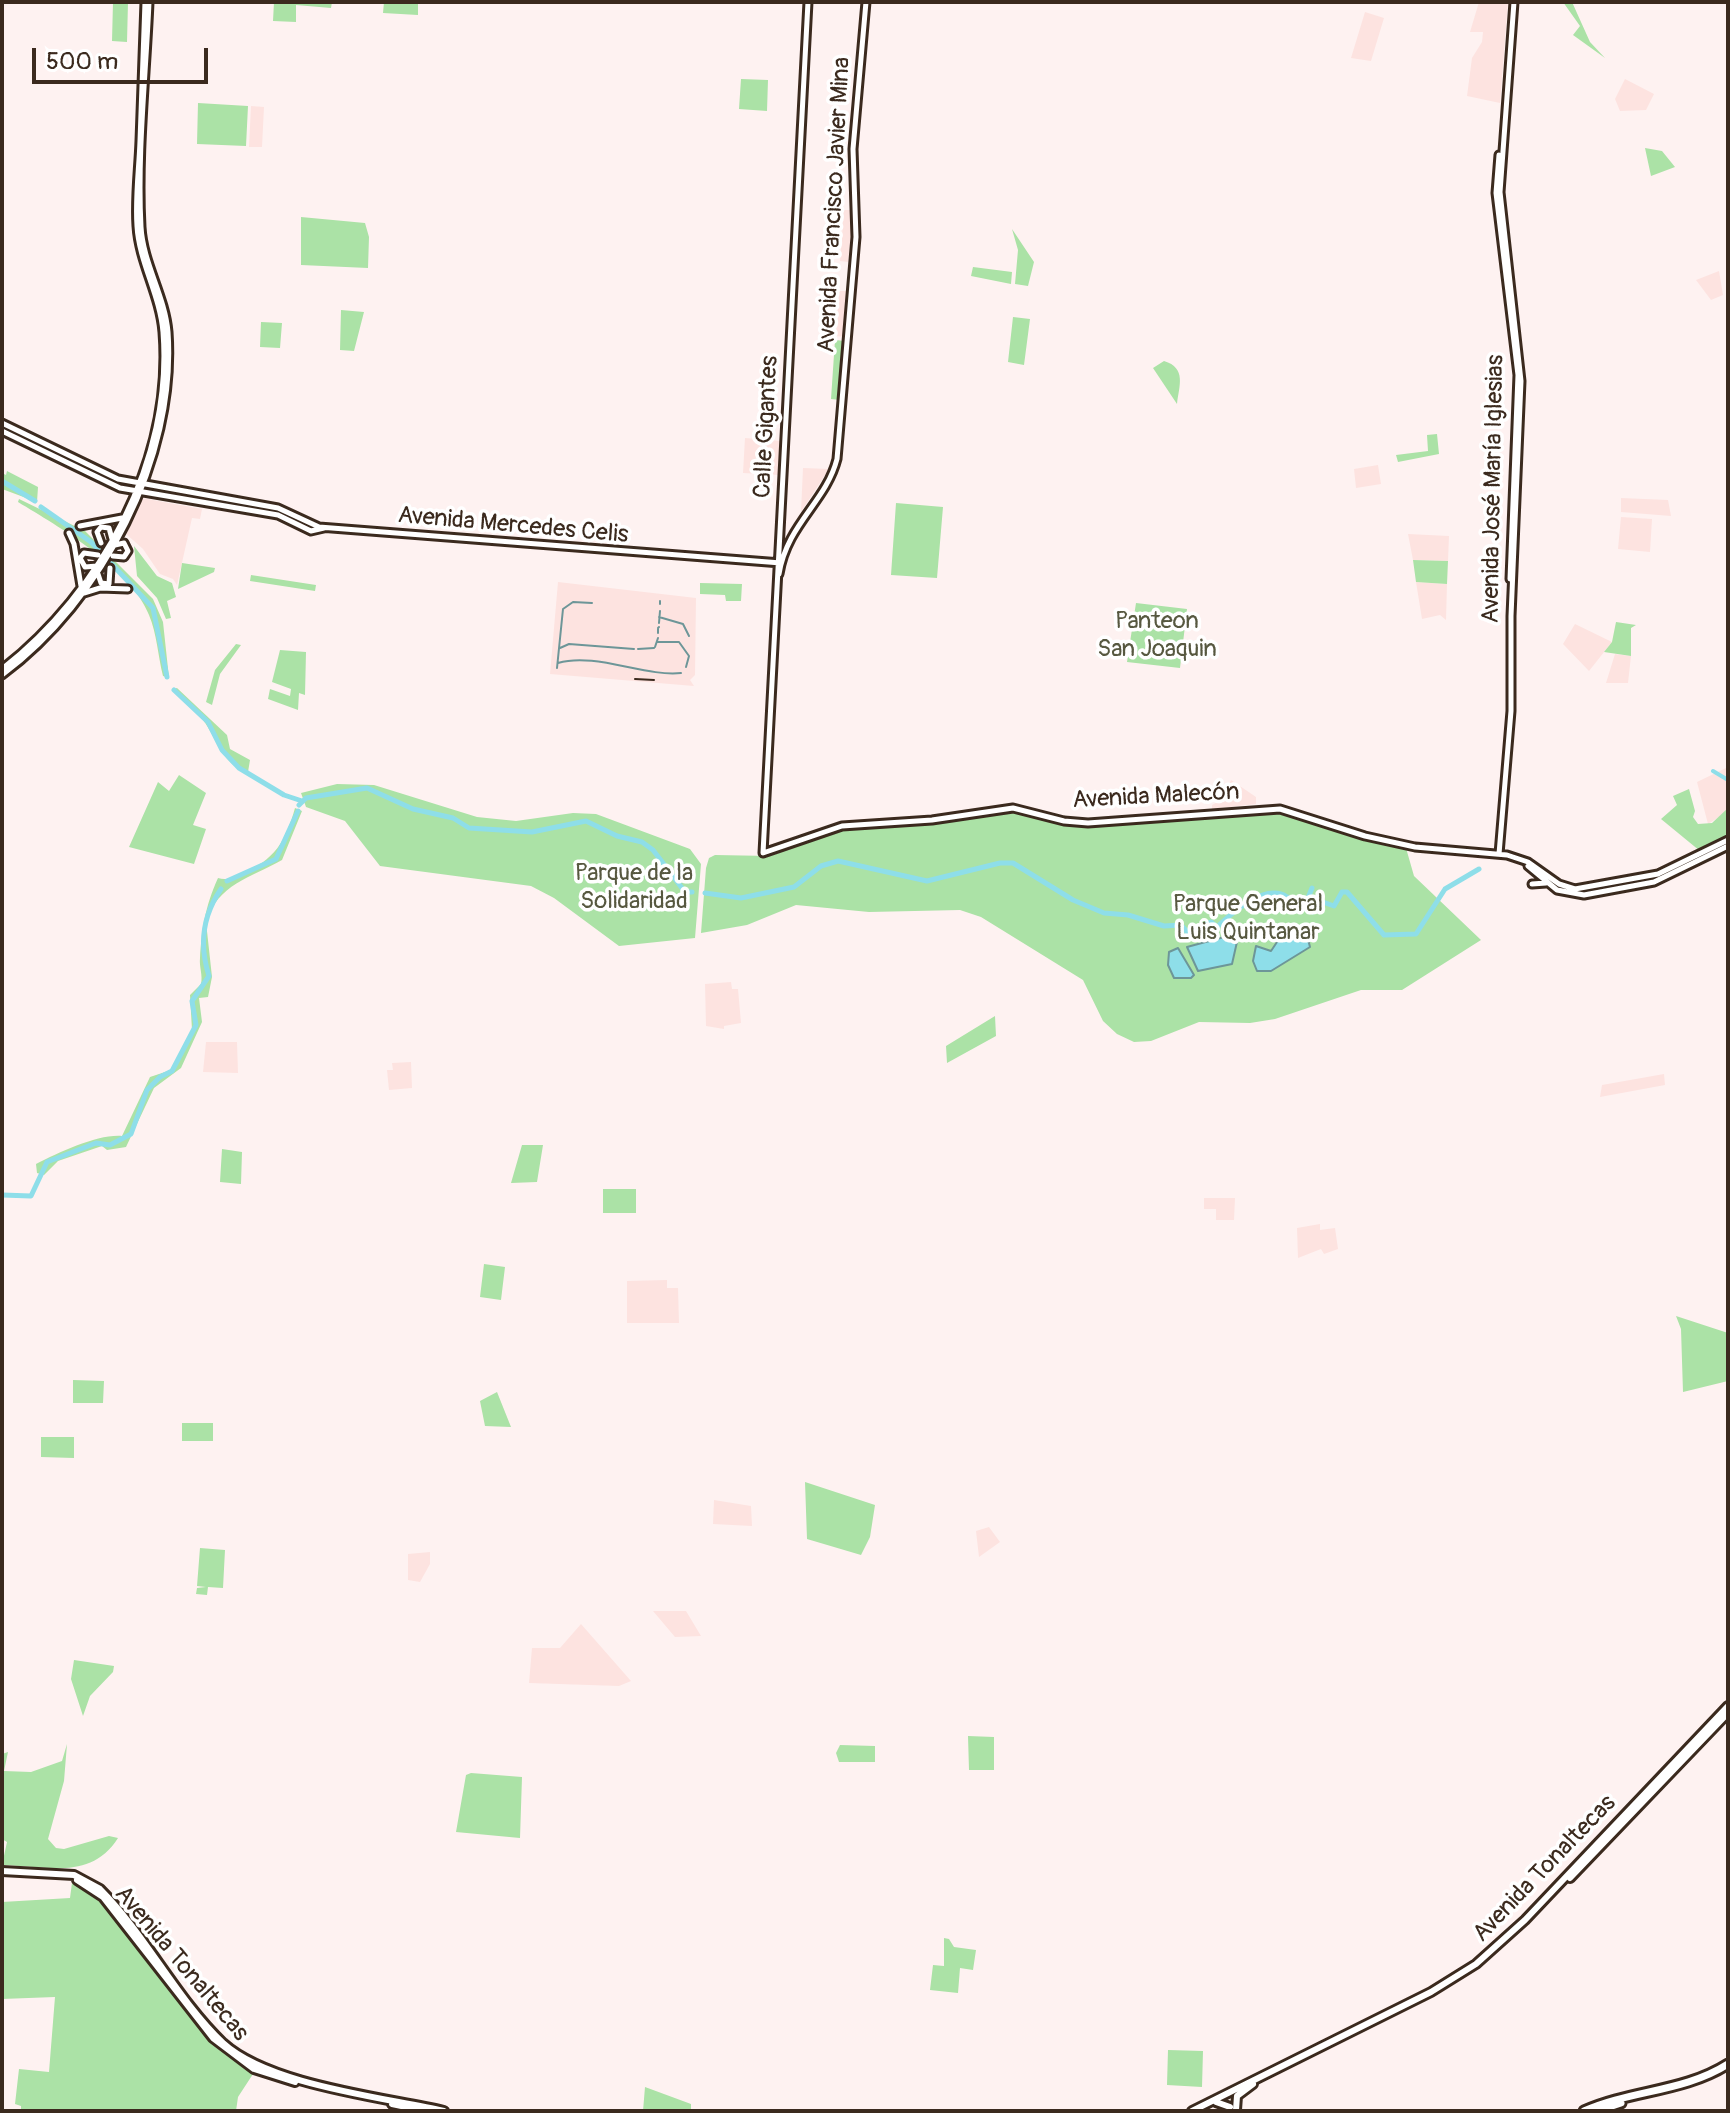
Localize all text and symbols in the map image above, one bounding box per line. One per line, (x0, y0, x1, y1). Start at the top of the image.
scale bar (36, 32, 212, 82)
text: 500 m (46, 47, 118, 76)
street label: Avenida Francisco Javier Mina (813, 56, 857, 354)
street label: Avenida José María Iglesias (1477, 354, 1511, 624)
street label: Calle Gigantes (749, 355, 785, 499)
street label: Avenida Mercedes Celis (397, 502, 629, 550)
park label: Panteon San Joaquin (1097, 608, 1217, 664)
street label: Avenida Malecón (1072, 778, 1240, 816)
park label: Parque de la Solidaridad (575, 860, 693, 916)
park label: Parque General Luis Quintanar (1173, 891, 1323, 947)
street label: Avenida Tonaltecas (1468, 1790, 1622, 1948)
street label: Avenida Tonaltecas (108, 1881, 254, 2047)

